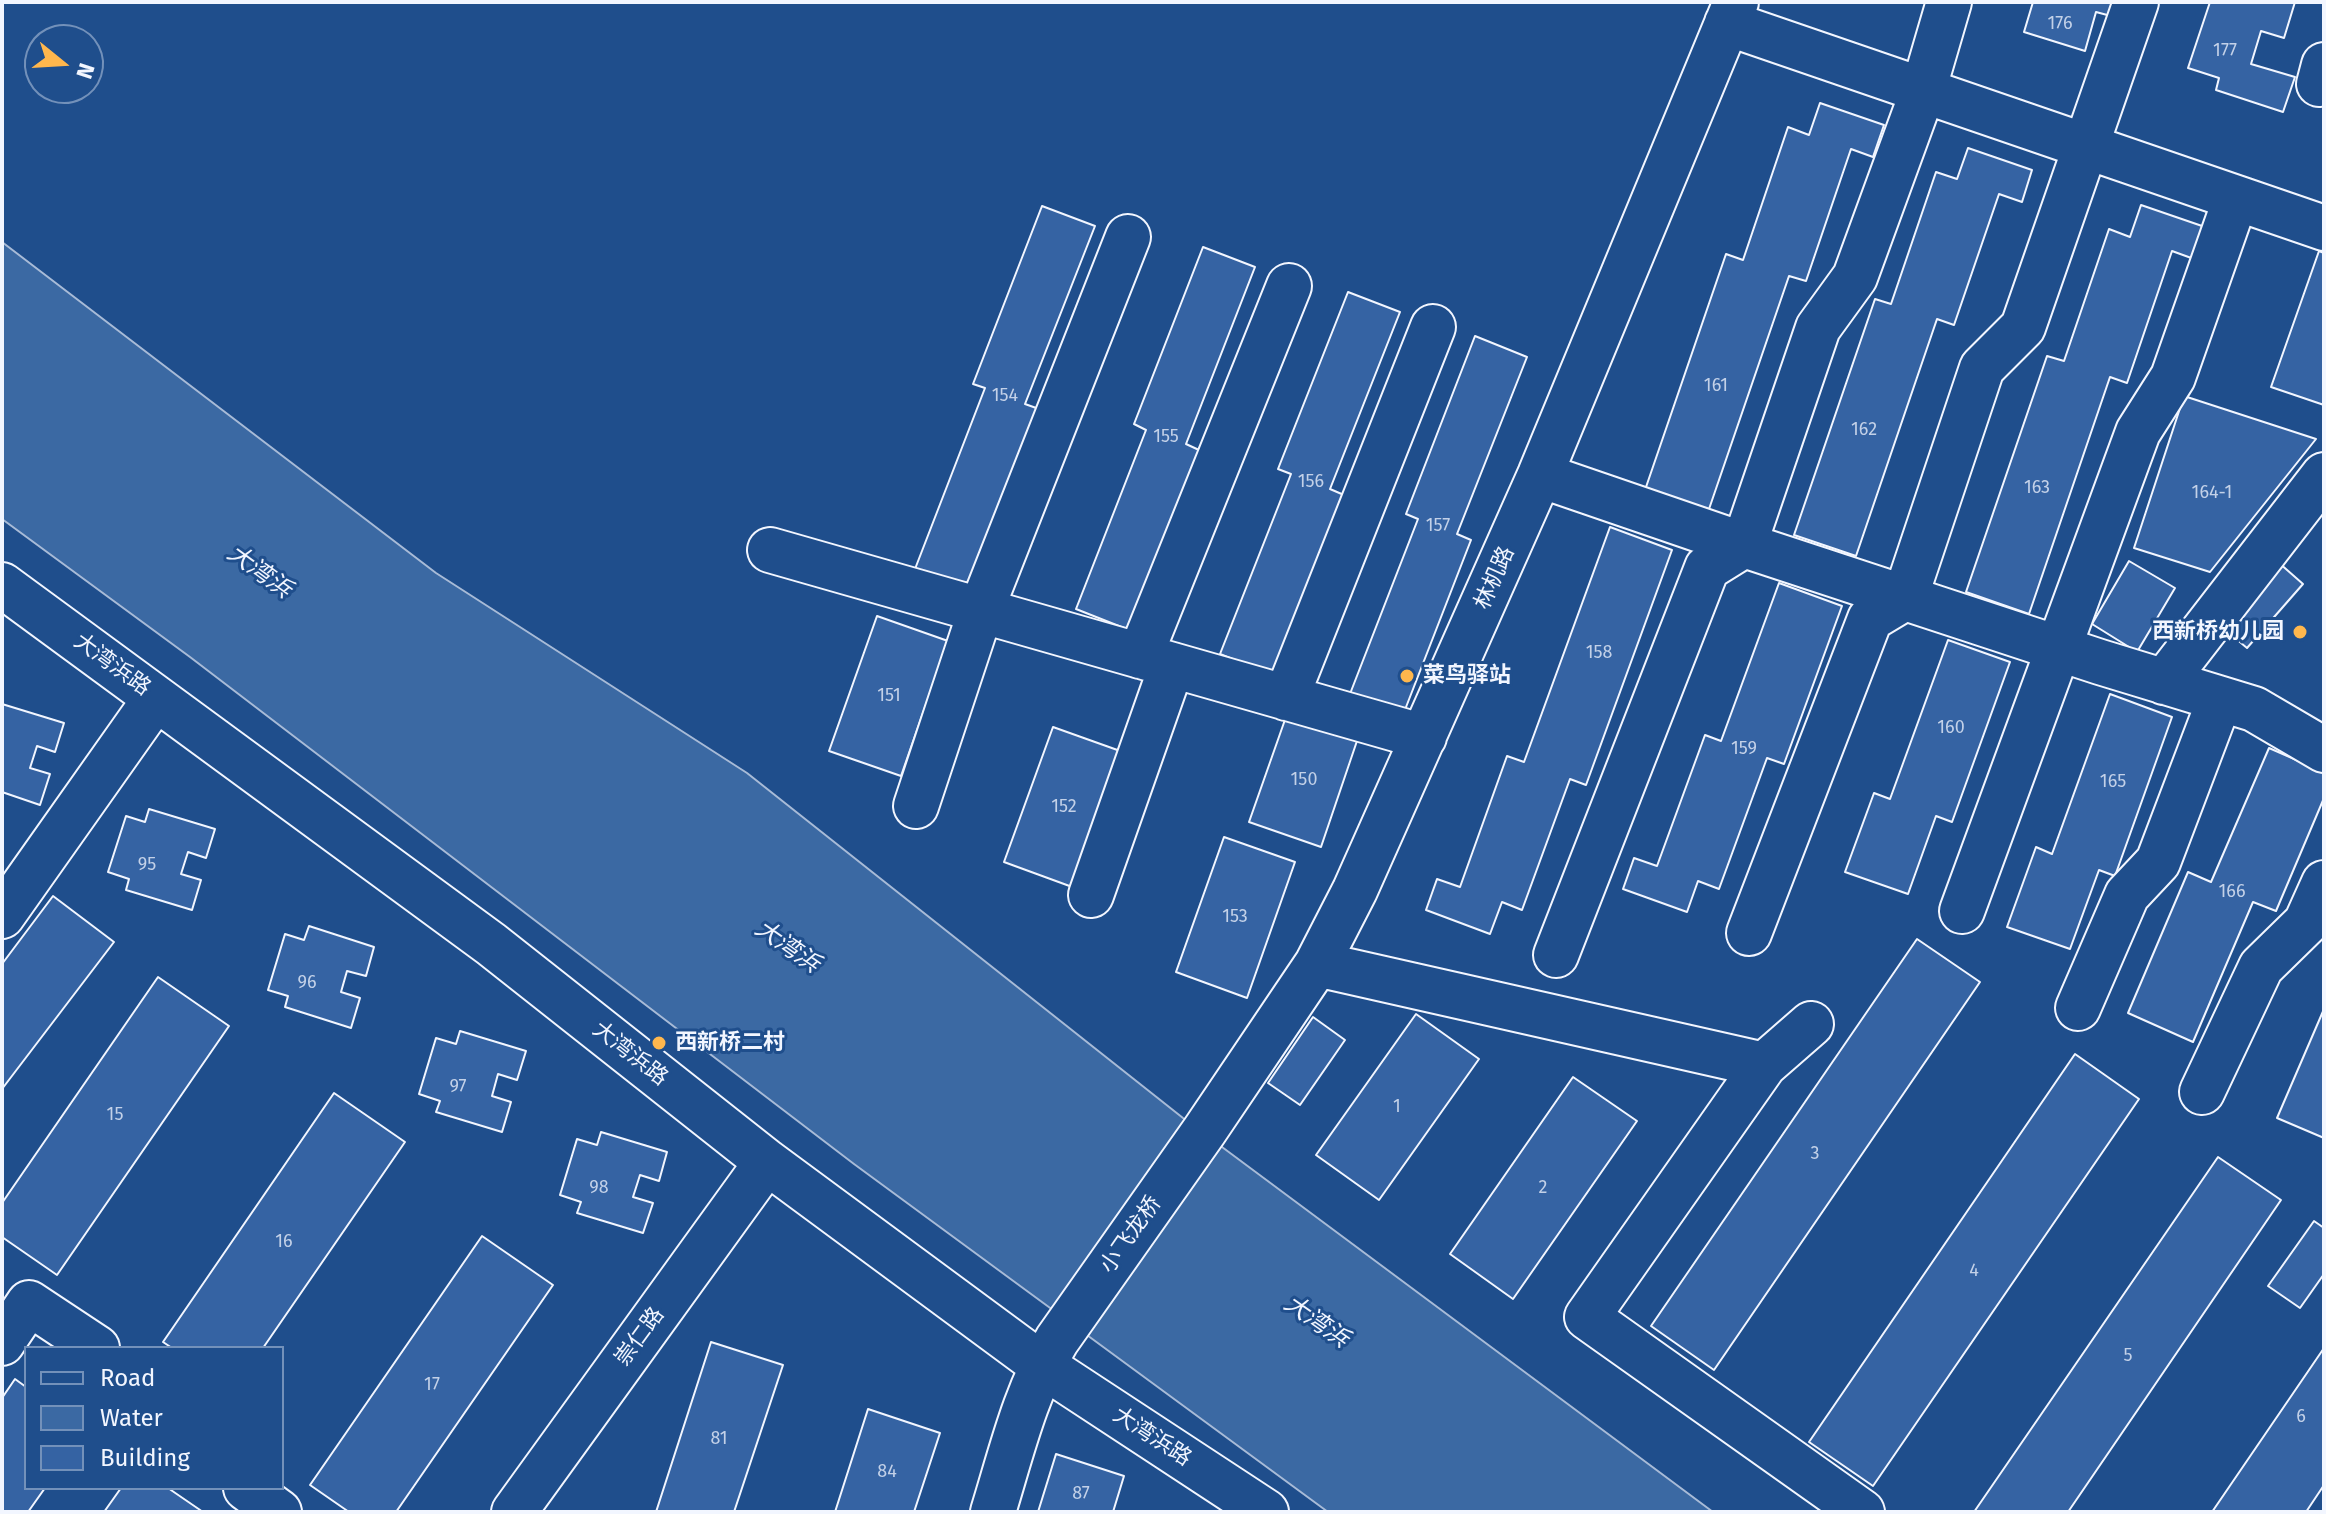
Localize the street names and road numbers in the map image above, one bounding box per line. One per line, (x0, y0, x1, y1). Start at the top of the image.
street label: 林机路 (1470, 542, 1520, 614)
street label: 大湾浜路 (69, 628, 155, 702)
street label: 大湾浜路 (587, 1017, 673, 1091)
street label: 小飞龙桥 (1095, 1191, 1167, 1279)
street label: 崇仁路 (610, 1303, 670, 1371)
street label: 大湾浜路 (1108, 1402, 1196, 1472)

